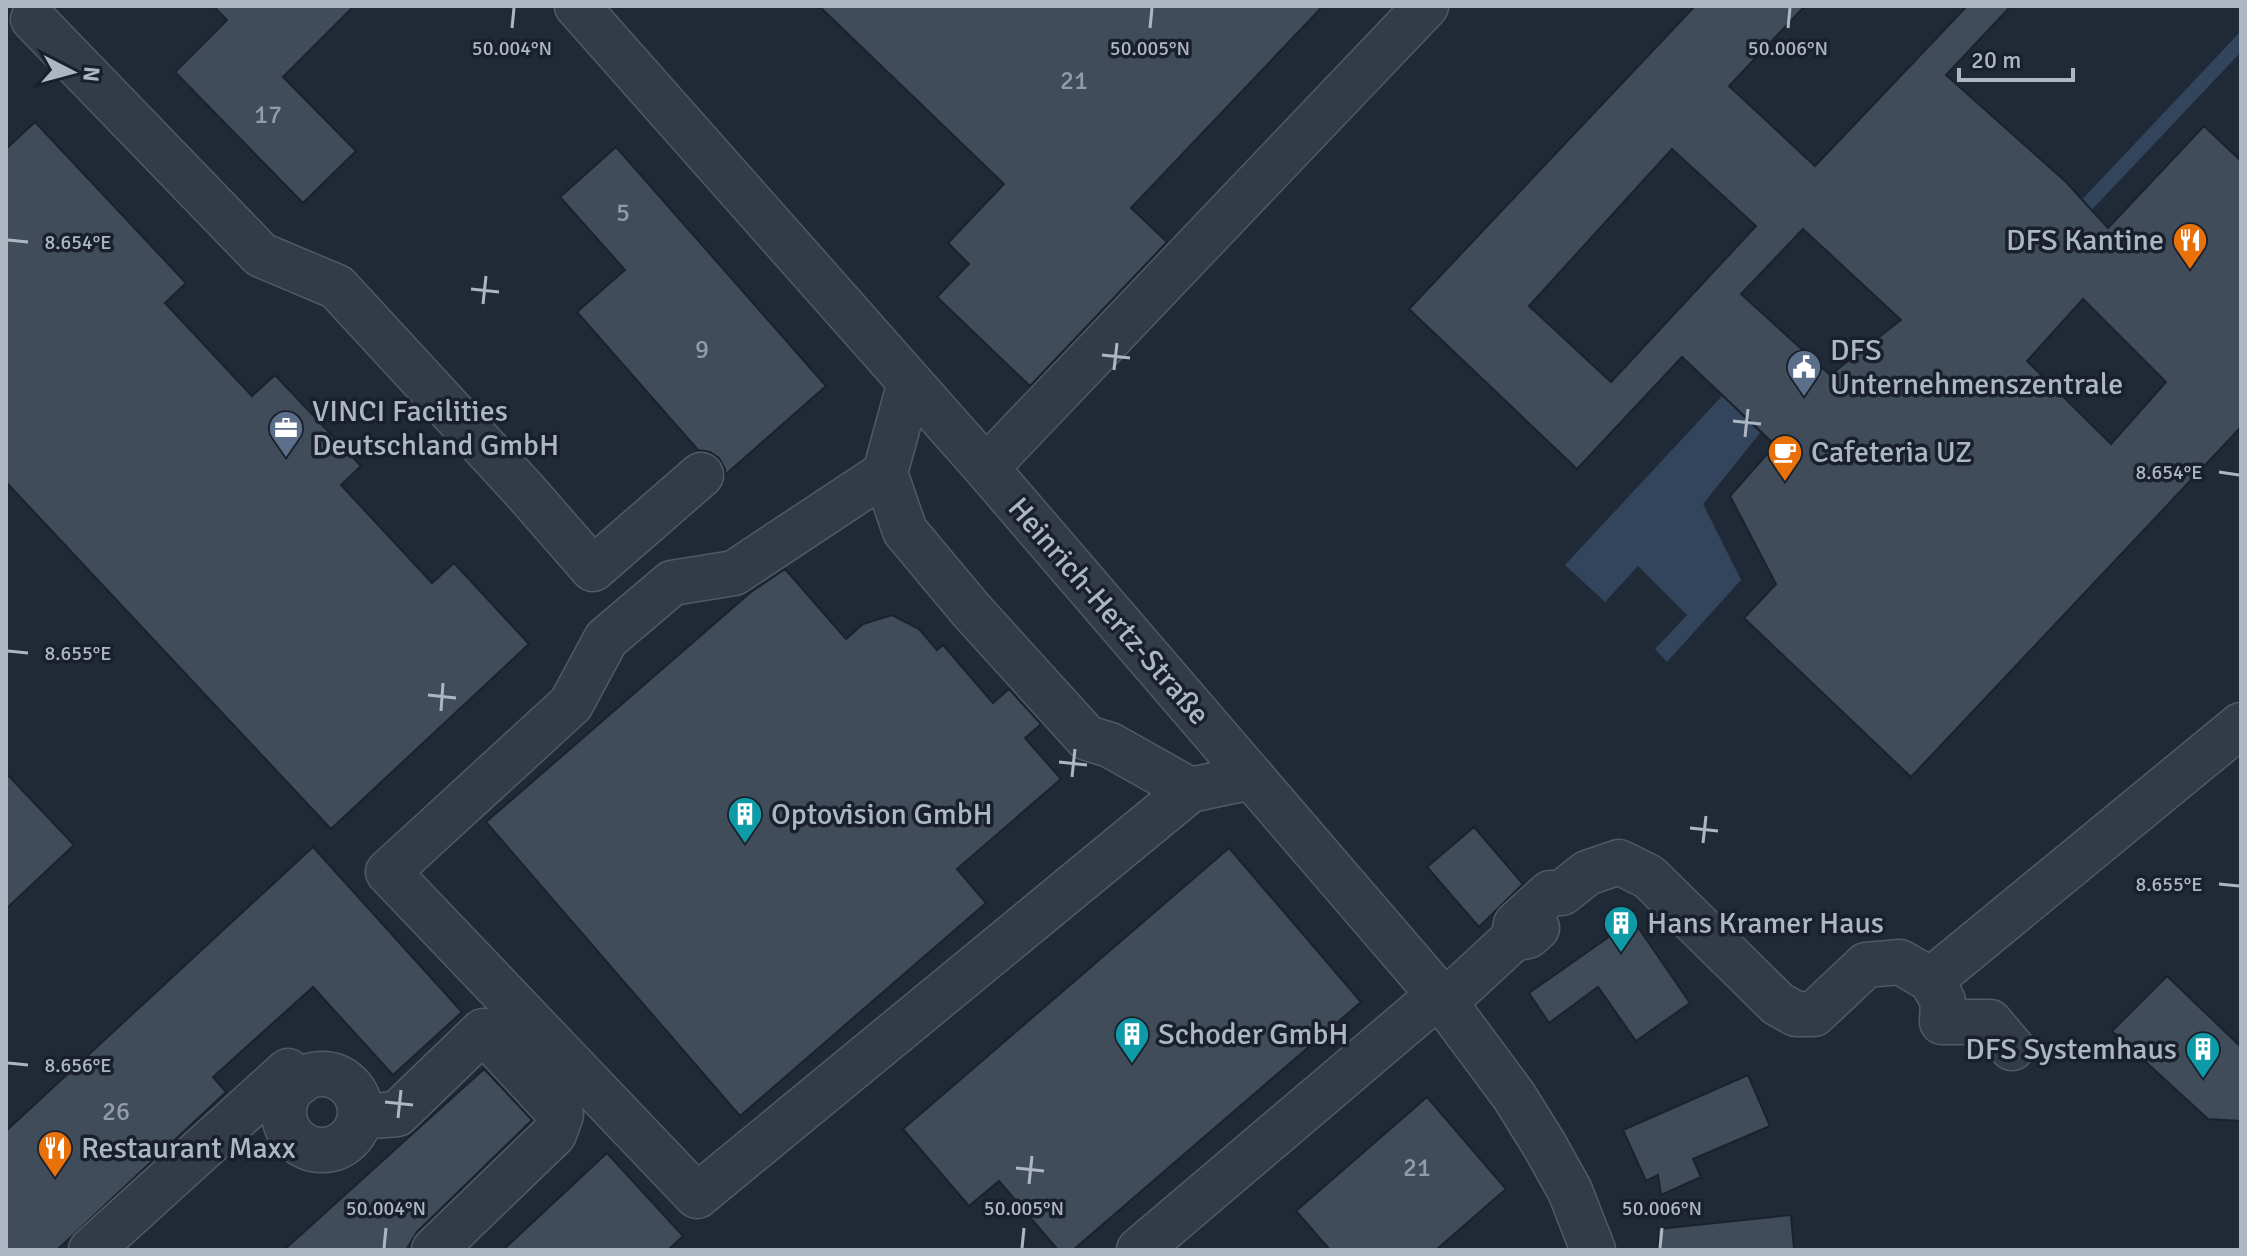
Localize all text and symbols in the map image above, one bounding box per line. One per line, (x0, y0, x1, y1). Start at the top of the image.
north arrow (32, 32, 112, 112)
scale bar (1959, 32, 2073, 82)
text: 50.004°N (472, 36, 552, 61)
text: 50.005°N (1110, 36, 1190, 61)
text: 50.006°N (1748, 36, 1828, 61)
text: 20 m (1971, 45, 2021, 75)
text: N (77, 65, 106, 83)
house number: 21 (1060, 65, 1088, 97)
house number: 17 (254, 99, 282, 131)
house number: 5 (616, 197, 630, 229)
restaurant icon: DFS Kantine (2171, 221, 2209, 271)
place label: DFS Kantine (2006, 222, 2164, 259)
text: 8.654°E (44, 230, 112, 255)
place label: DFS Unternehmenszentrale (1830, 332, 2123, 403)
house number: 9 (695, 334, 709, 366)
public building icon: DFS Unternehmenszentrale (1785, 348, 1823, 398)
place label: VINCI Facilities Deutschland GmbH (312, 393, 559, 464)
office icon: VINCI Facilities Deutschland GmbH (267, 409, 305, 459)
cafe icon: Cafeteria UZ (1766, 433, 1804, 483)
place label: Cafeteria UZ (1811, 434, 1972, 471)
text: 8.654°E (2135, 460, 2203, 485)
street label: Heinrich-Hertz-Straße (1000, 490, 1217, 732)
text: 8.655°E (44, 641, 112, 666)
building icon: Optovision GmbH (726, 795, 764, 845)
place label: Optovision GmbH (771, 796, 993, 833)
text: 8.655°E (2135, 872, 2203, 897)
building icon: Hans Kramer Haus (1602, 904, 1640, 954)
place label: Hans Kramer Haus (1647, 905, 1884, 942)
building icon: Schoder GmbH (1113, 1015, 1151, 1065)
place label: Schoder GmbH (1158, 1016, 1349, 1053)
building icon: DFS Systemhaus (2184, 1030, 2222, 1080)
place label: DFS Systemhaus (1965, 1031, 2177, 1068)
text: 8.656°E (44, 1053, 112, 1078)
house number: 26 (102, 1096, 130, 1128)
restaurant icon: Restaurant Maxx (36, 1129, 74, 1179)
place label: Restaurant Maxx (81, 1130, 296, 1167)
house number: 21 (1403, 1152, 1431, 1184)
text: 50.004°N (346, 1196, 426, 1221)
text: 50.005°N (984, 1196, 1064, 1221)
text: 50.006°N (1622, 1196, 1702, 1221)

